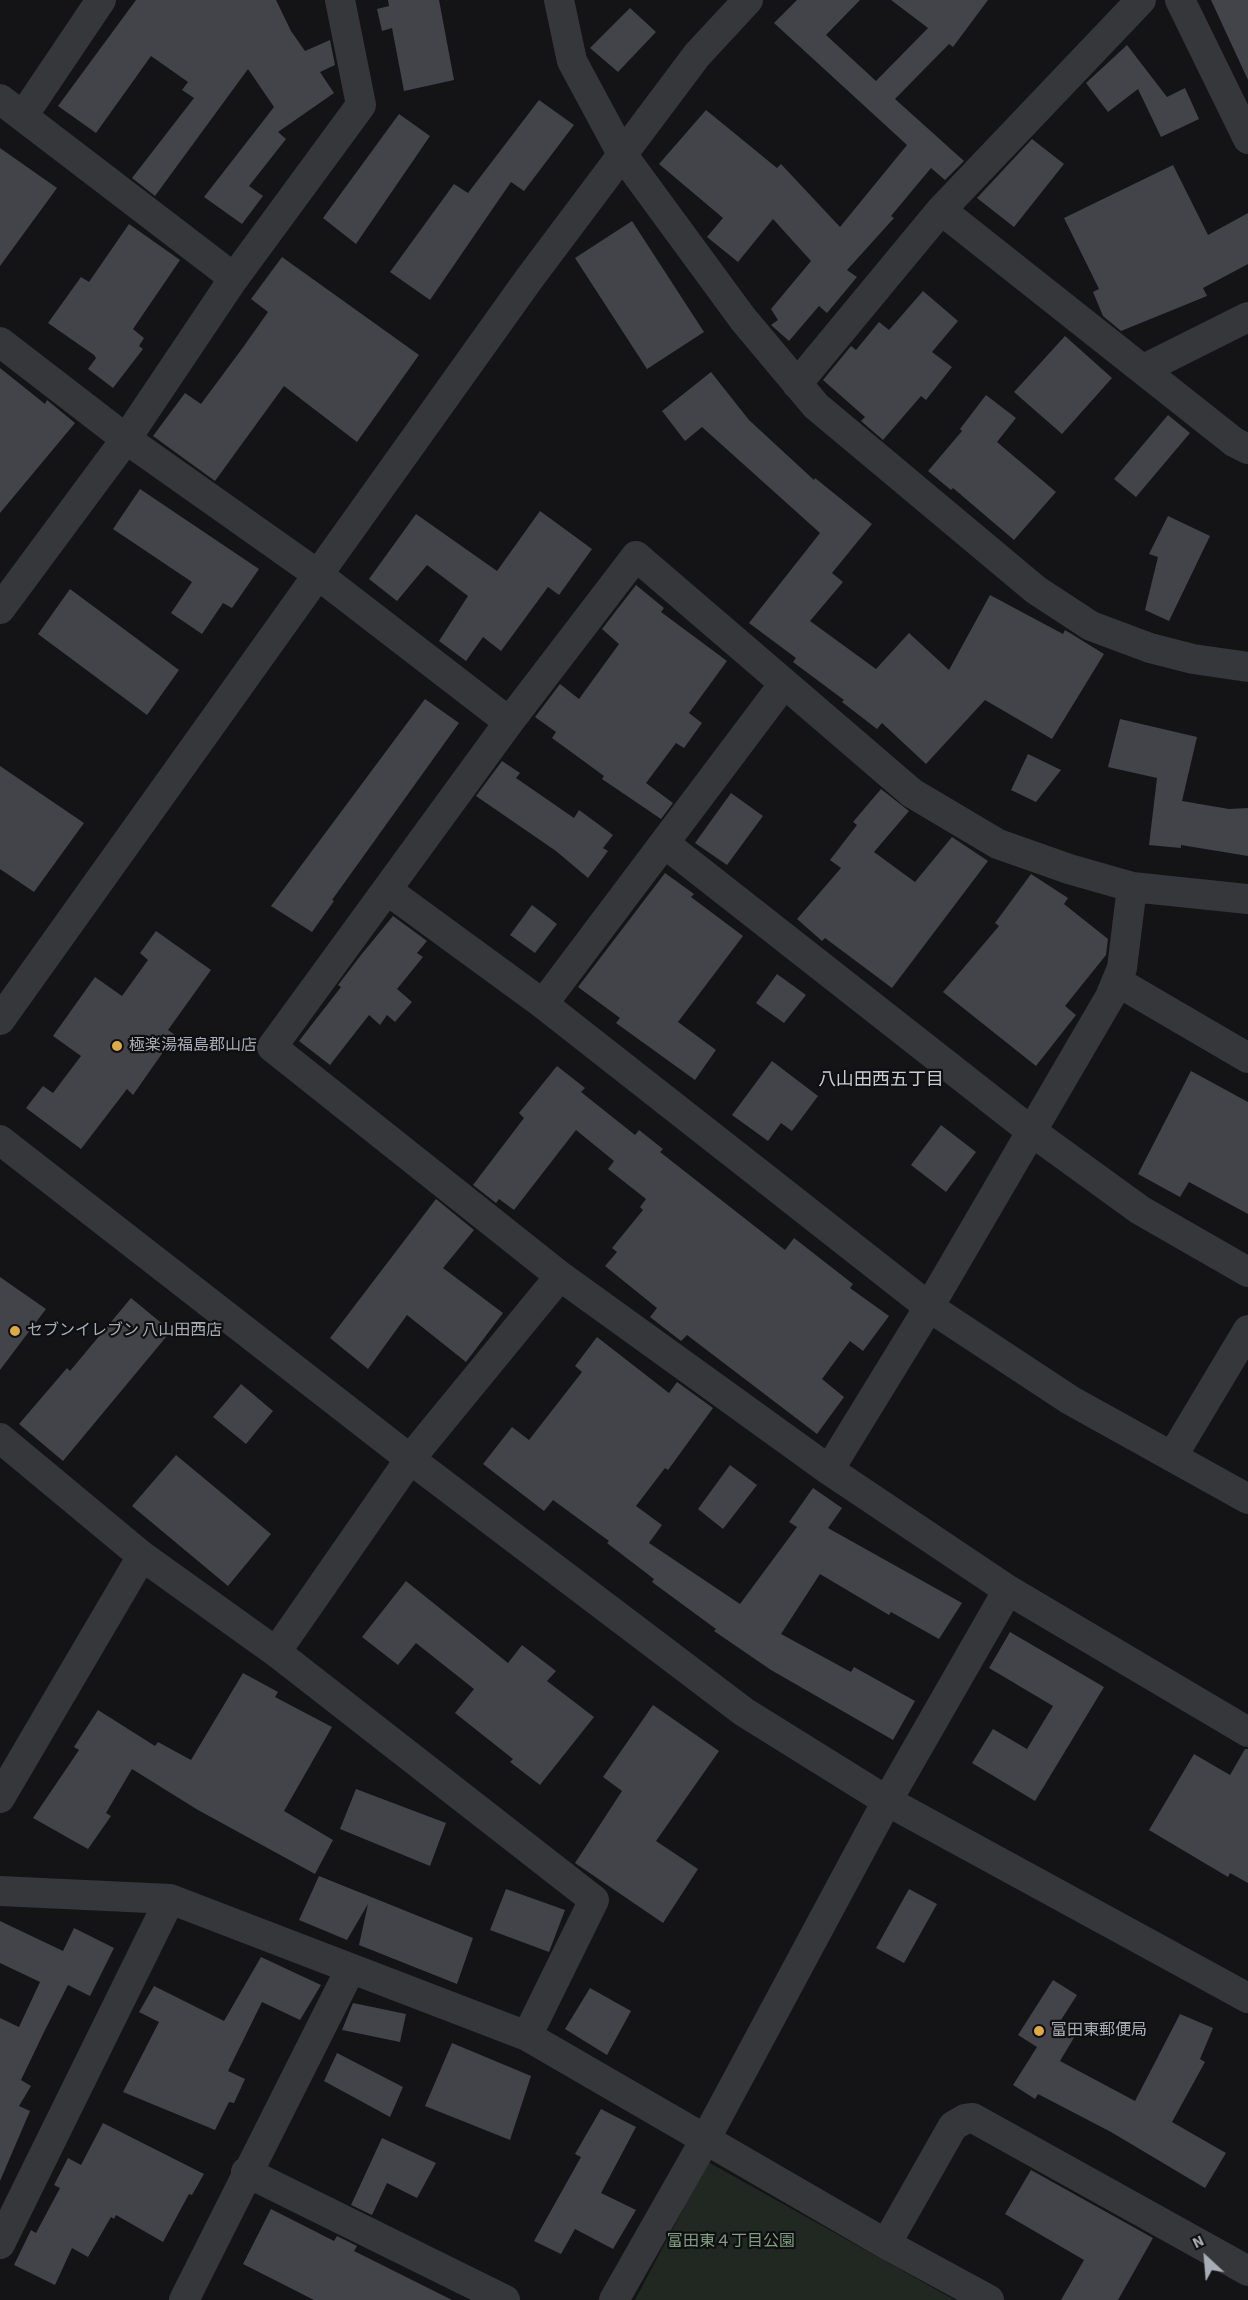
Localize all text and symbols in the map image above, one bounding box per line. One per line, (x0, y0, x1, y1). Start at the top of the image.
place label: 極楽湯福島郡山店 (129, 1036, 257, 1056)
marker: 極楽湯福島郡山店 (110, 1039, 124, 1053)
district label: 八山田西五丁目 (818, 1070, 944, 1092)
place label: セブンイレブン 八山田西店 (27, 1321, 222, 1341)
marker: セブンイレブン 八山田西店 (8, 1324, 22, 1338)
place label: 富田東郵便局 (1051, 2021, 1147, 2041)
marker: 富田東郵便局 (1032, 2024, 1046, 2038)
north arrow (1176, 2228, 1236, 2288)
text: N (1188, 2230, 1208, 2254)
park label: 富田東４丁目公園 (667, 2232, 795, 2252)

